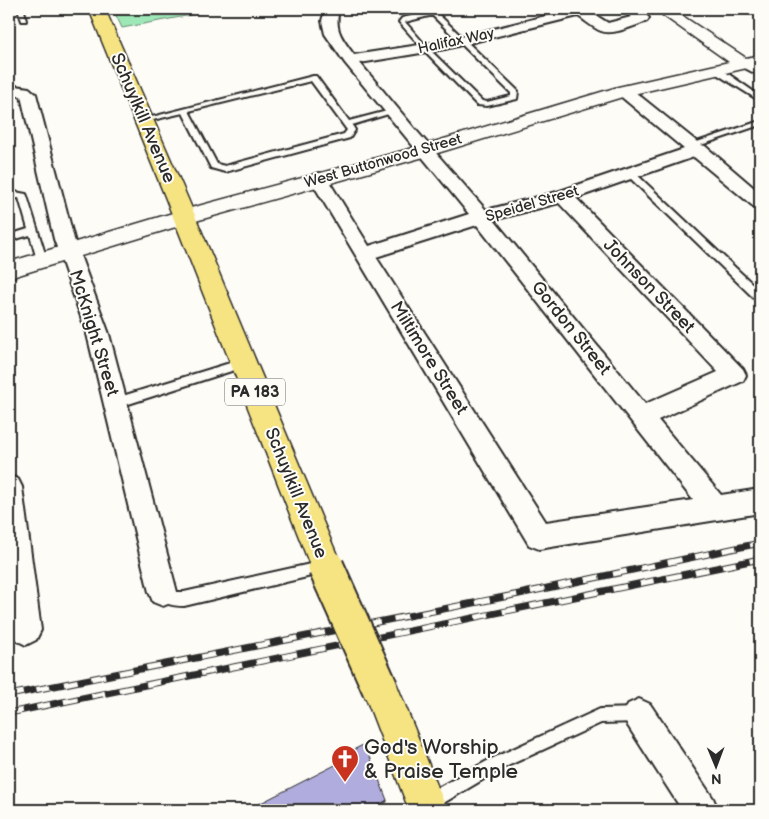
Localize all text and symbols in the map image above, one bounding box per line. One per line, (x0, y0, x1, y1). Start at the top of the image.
street label: Halifax Way (416, 24, 496, 58)
street label: Schuylkill Avenue (106, 50, 180, 186)
street label: West Buttonwood Street (302, 129, 464, 193)
street label: Speidel Street (483, 182, 581, 226)
street label: Johnson Street (599, 235, 699, 338)
street label: McKnight Street (65, 267, 123, 399)
street label: Gordon Street (527, 277, 615, 379)
street label: Miltimore Street (386, 298, 472, 419)
road number: PA 183 (225, 378, 285, 406)
street label: Schuylkill Avenue (260, 425, 332, 562)
place label: God's Worship & Praise Temple (364, 735, 518, 784)
north arrow (692, 742, 742, 792)
church icon: God's Worship & Praise Temple (330, 744, 360, 783)
text: N (711, 770, 722, 787)

